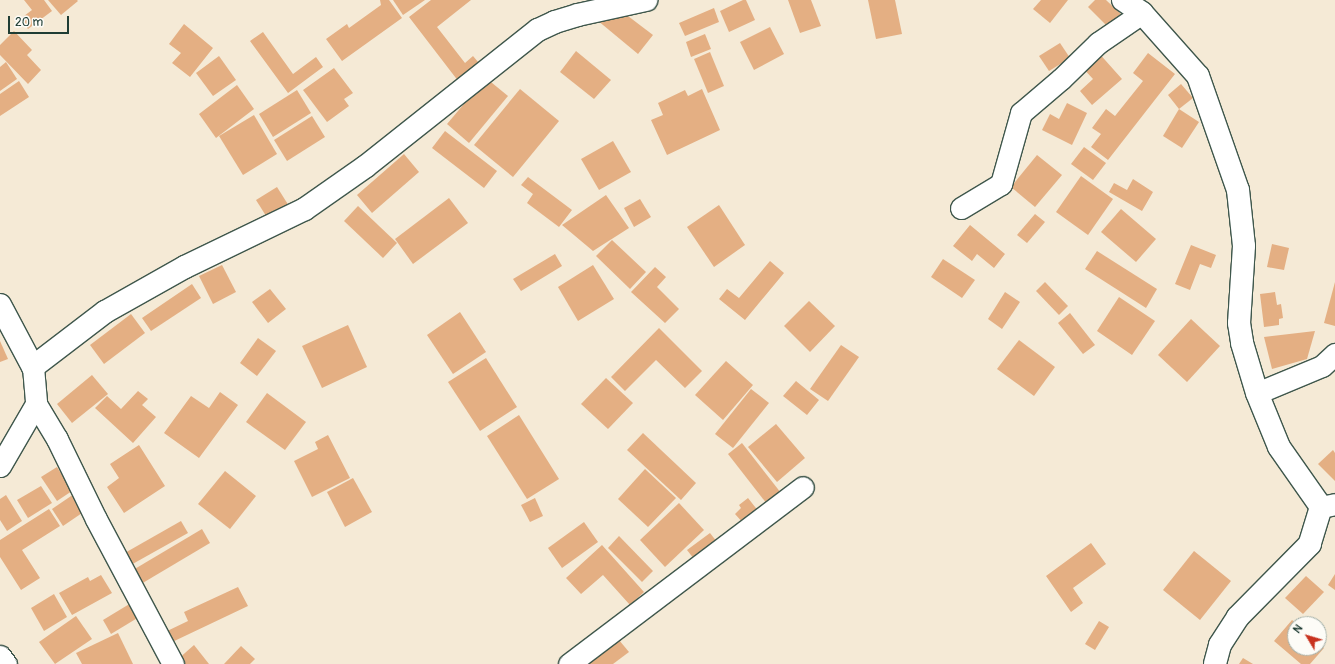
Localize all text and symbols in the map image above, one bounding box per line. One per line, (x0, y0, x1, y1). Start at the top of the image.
scale bar (10, 8, 71, 34)
text: 20 m (15, 15, 43, 30)
north arrow (1287, 616, 1327, 656)
text: N (1291, 622, 1305, 636)

